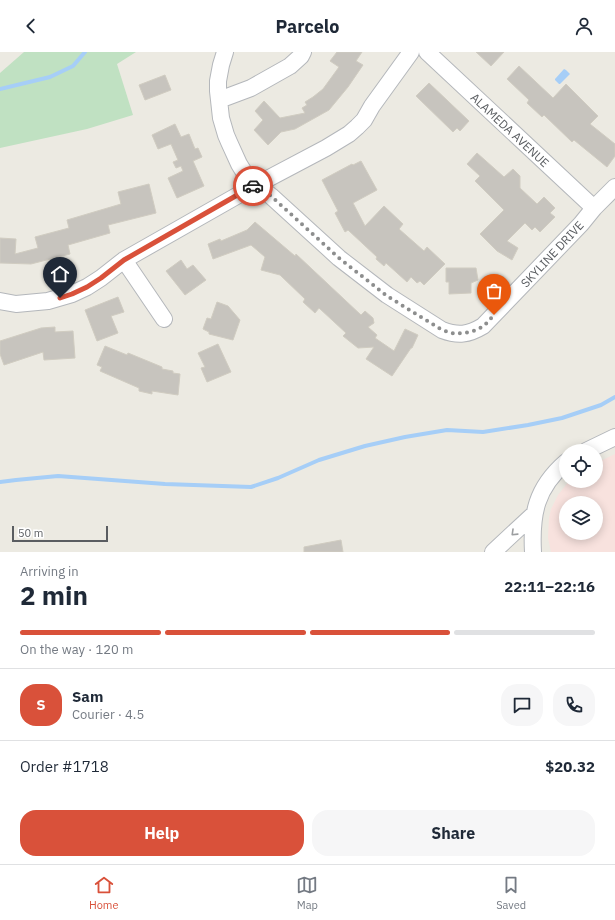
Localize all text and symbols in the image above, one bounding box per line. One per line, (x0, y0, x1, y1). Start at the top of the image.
icon: back (20, 15, 42, 37)
text: Parcelo (276, 15, 339, 38)
icon: person (573, 15, 595, 37)
street label: ALAMEDA AVENUE (468, 90, 552, 170)
courier (233, 166, 273, 206)
icon: car (242, 175, 264, 197)
street label: SKYLINE DRIVE (517, 218, 587, 290)
pin (43, 257, 77, 298)
icon: home (49, 263, 71, 285)
pin (477, 274, 511, 315)
icon: bag (483, 280, 505, 302)
map controls (559, 444, 603, 540)
button: locate (559, 444, 603, 488)
button: layers (559, 496, 603, 540)
scale bar (12, 524, 108, 543)
text: 50 m (18, 526, 43, 540)
one-way arrow (511, 528, 519, 536)
text: Arriving in (20, 563, 79, 580)
text: 22:11–22:16 (504, 577, 595, 596)
text: 2 min (20, 578, 88, 612)
text: On the way · 120 m (20, 641, 133, 658)
button: chat (501, 684, 543, 726)
button: phone (553, 684, 595, 726)
text: Sam (72, 687, 103, 706)
text: S (36, 695, 46, 714)
text: Courier · 4.5 (72, 706, 144, 723)
text: Order #1718 (20, 757, 109, 776)
text: $20.32 (545, 757, 595, 776)
button: Help (20, 810, 304, 856)
button: Share (312, 810, 595, 856)
tab: Home (89, 874, 119, 912)
tab: Map (296, 874, 318, 912)
tab: Saved (496, 874, 526, 912)

